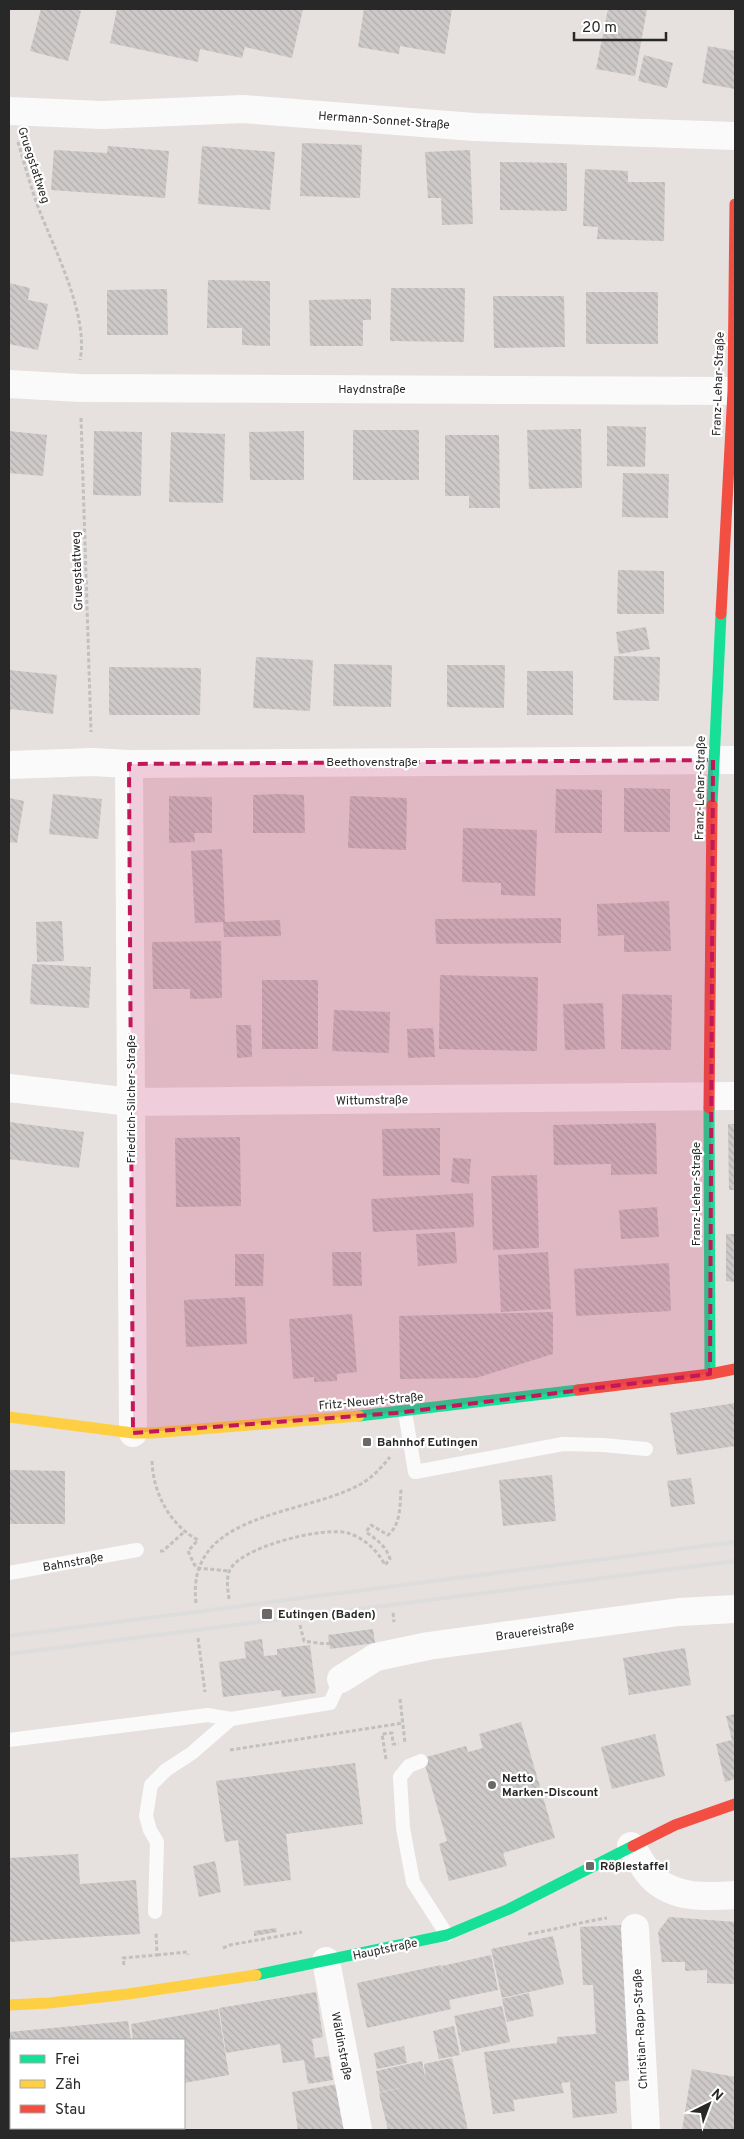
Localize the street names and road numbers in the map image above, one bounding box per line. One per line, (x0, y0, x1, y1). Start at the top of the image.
street label: Hermann-Sonnet-Straße (318, 108, 450, 134)
street label: Gruegstattweg (13, 125, 53, 206)
street label: Franz-Lehar-Straße (709, 332, 729, 437)
street label: Haydnstraße (338, 382, 406, 398)
street label: Gruegstattweg (69, 531, 87, 611)
street label: Franz-Lehar-Straße (692, 736, 710, 840)
street label: Beethovenstraße (326, 755, 418, 771)
street label: Friedrich-Silcher-Straße (124, 1035, 140, 1163)
street label: Wittumstraße (336, 1092, 408, 1110)
street label: Franz-Lehar-Straße (689, 1142, 705, 1246)
street label: Fritz-Neuert-Straße (318, 1389, 424, 1415)
street label: Bahnstraße (42, 1550, 105, 1576)
street label: Brauereistraße (495, 1619, 575, 1645)
street label: Hauptstraße (351, 1935, 419, 1965)
street label: Christian-Rapp-Straße (630, 1968, 652, 2090)
street label: Wäldinstraße (327, 2011, 355, 2082)

